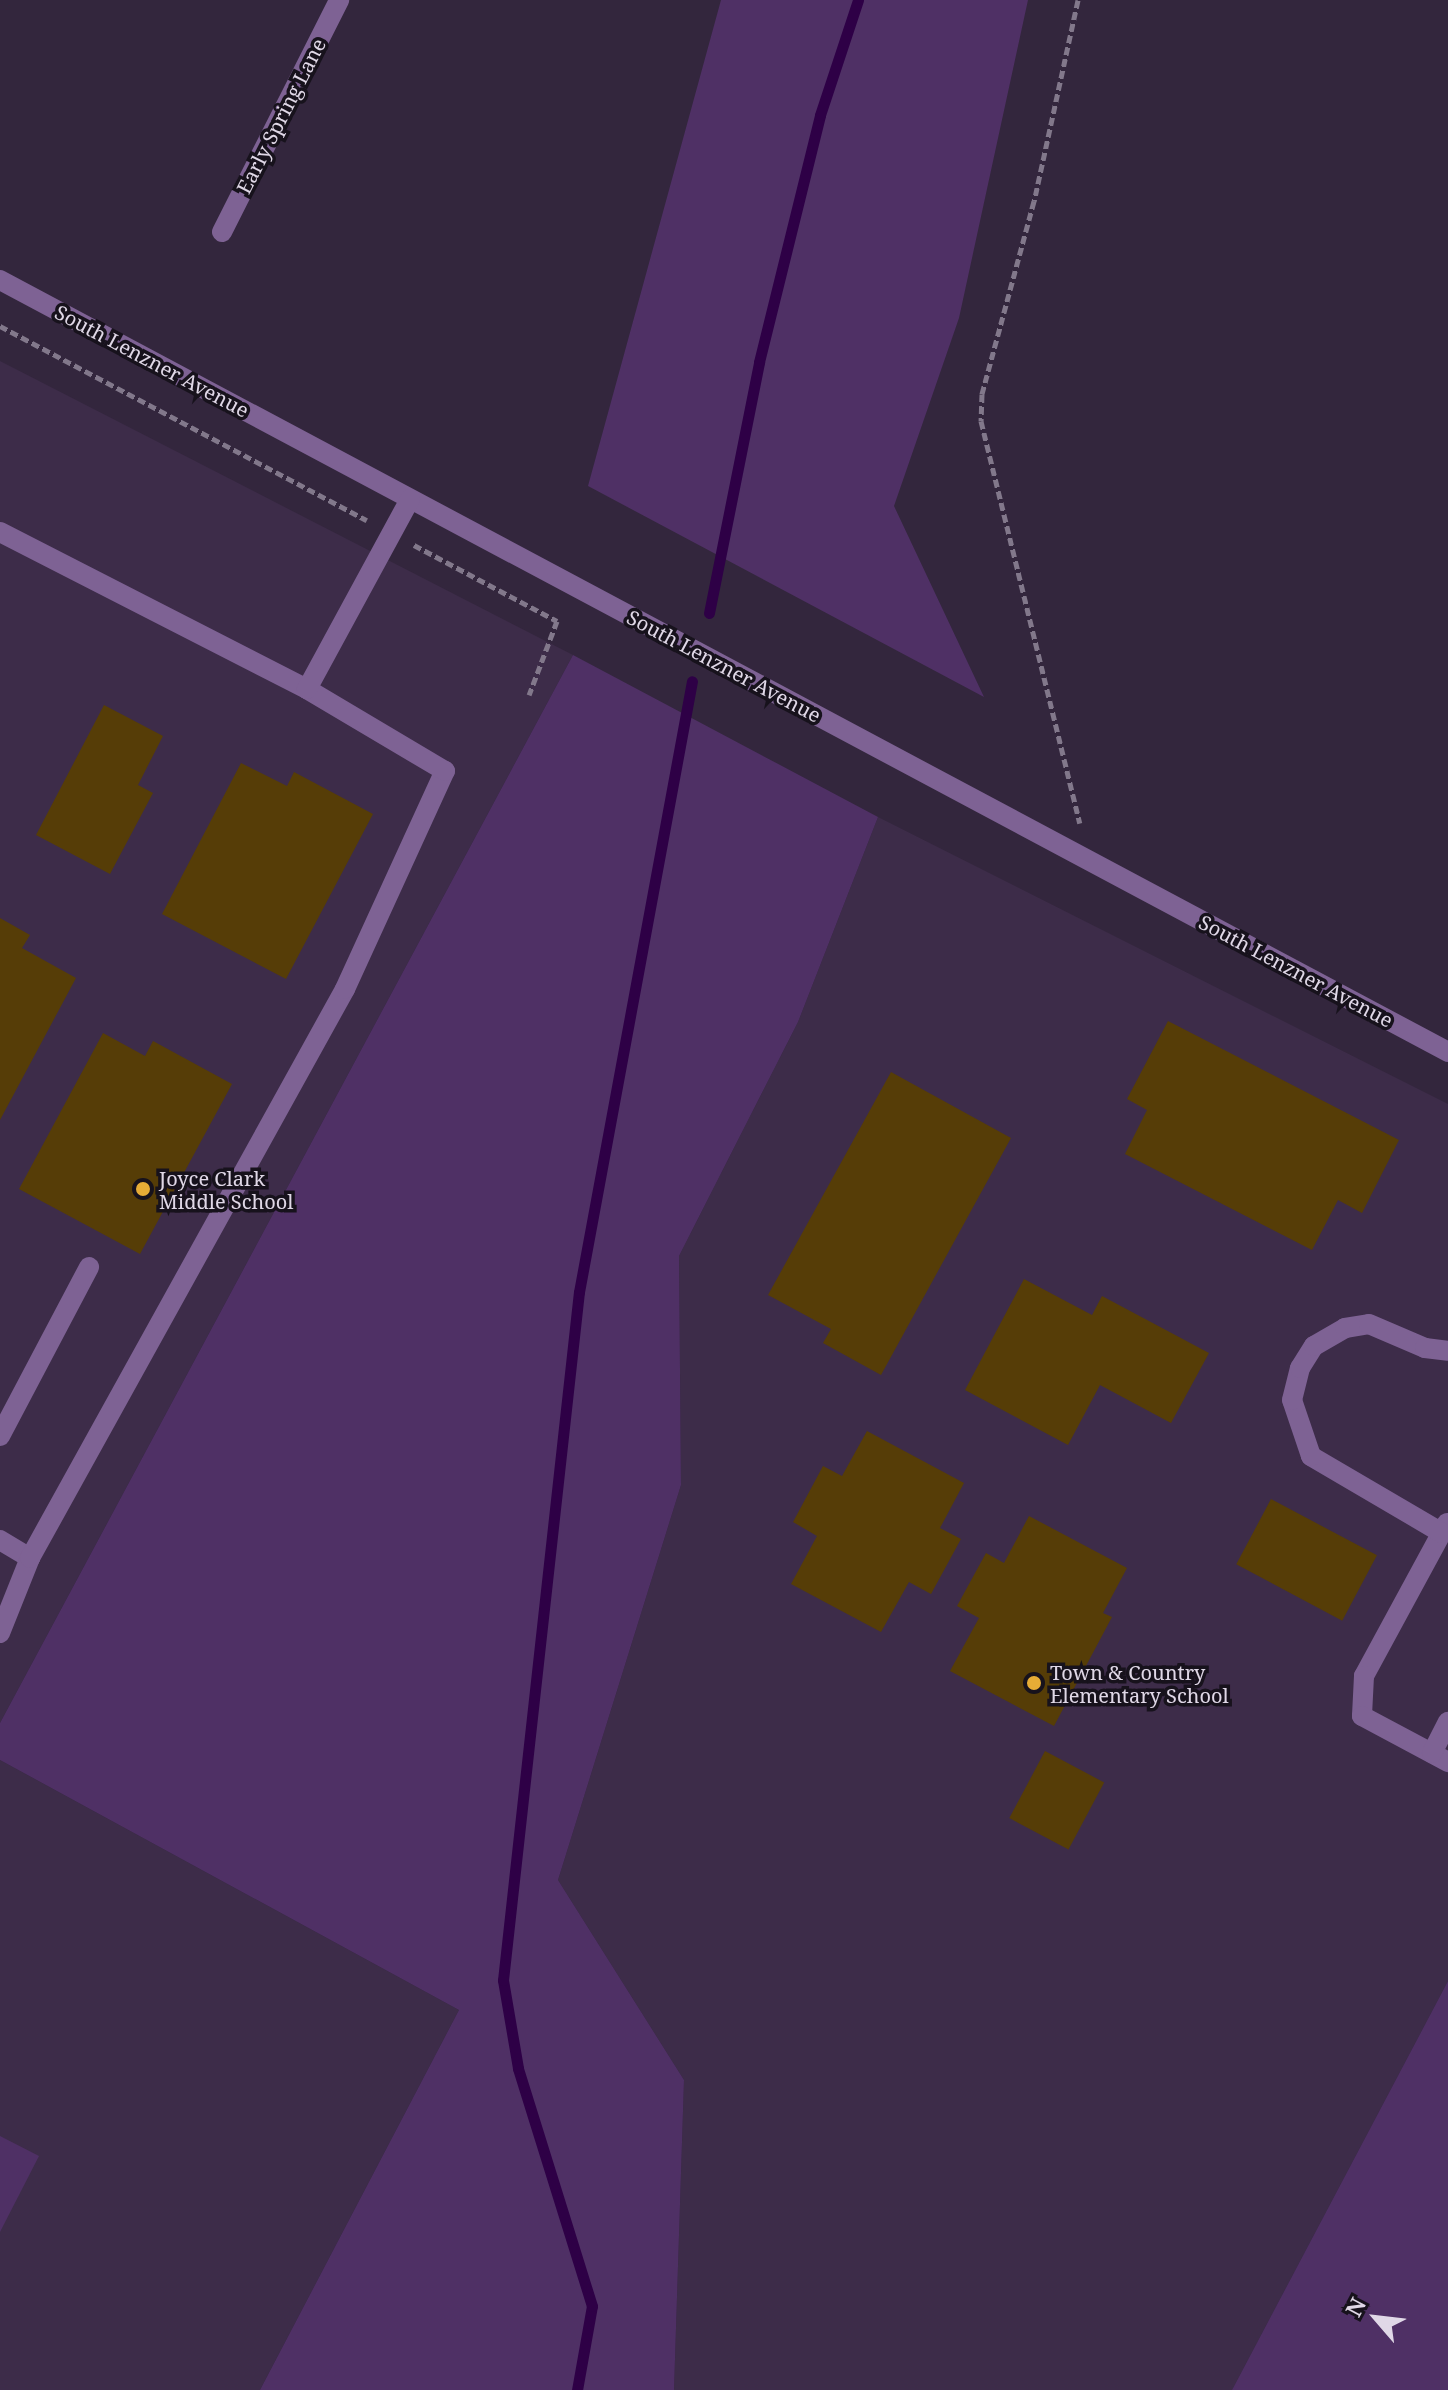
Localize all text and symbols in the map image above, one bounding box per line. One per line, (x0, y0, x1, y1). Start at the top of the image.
street label: Early Spring Lane (231, 34, 331, 198)
street label: South Lenzner Avenue (51, 300, 253, 422)
street label: South Lenzner Avenue (623, 605, 825, 727)
street label: South Lenzner Avenue (1195, 910, 1397, 1032)
place label: Joyce Clark Middle School (159, 1166, 294, 1213)
marker: Joyce Clark Middle School (134, 1180, 152, 1198)
place label: Town & Country Elementary School (1050, 1660, 1229, 1707)
marker: Town & Country Elementary School (1025, 1674, 1043, 1692)
north arrow (1336, 2278, 1416, 2358)
text: N (1337, 2292, 1372, 2321)

